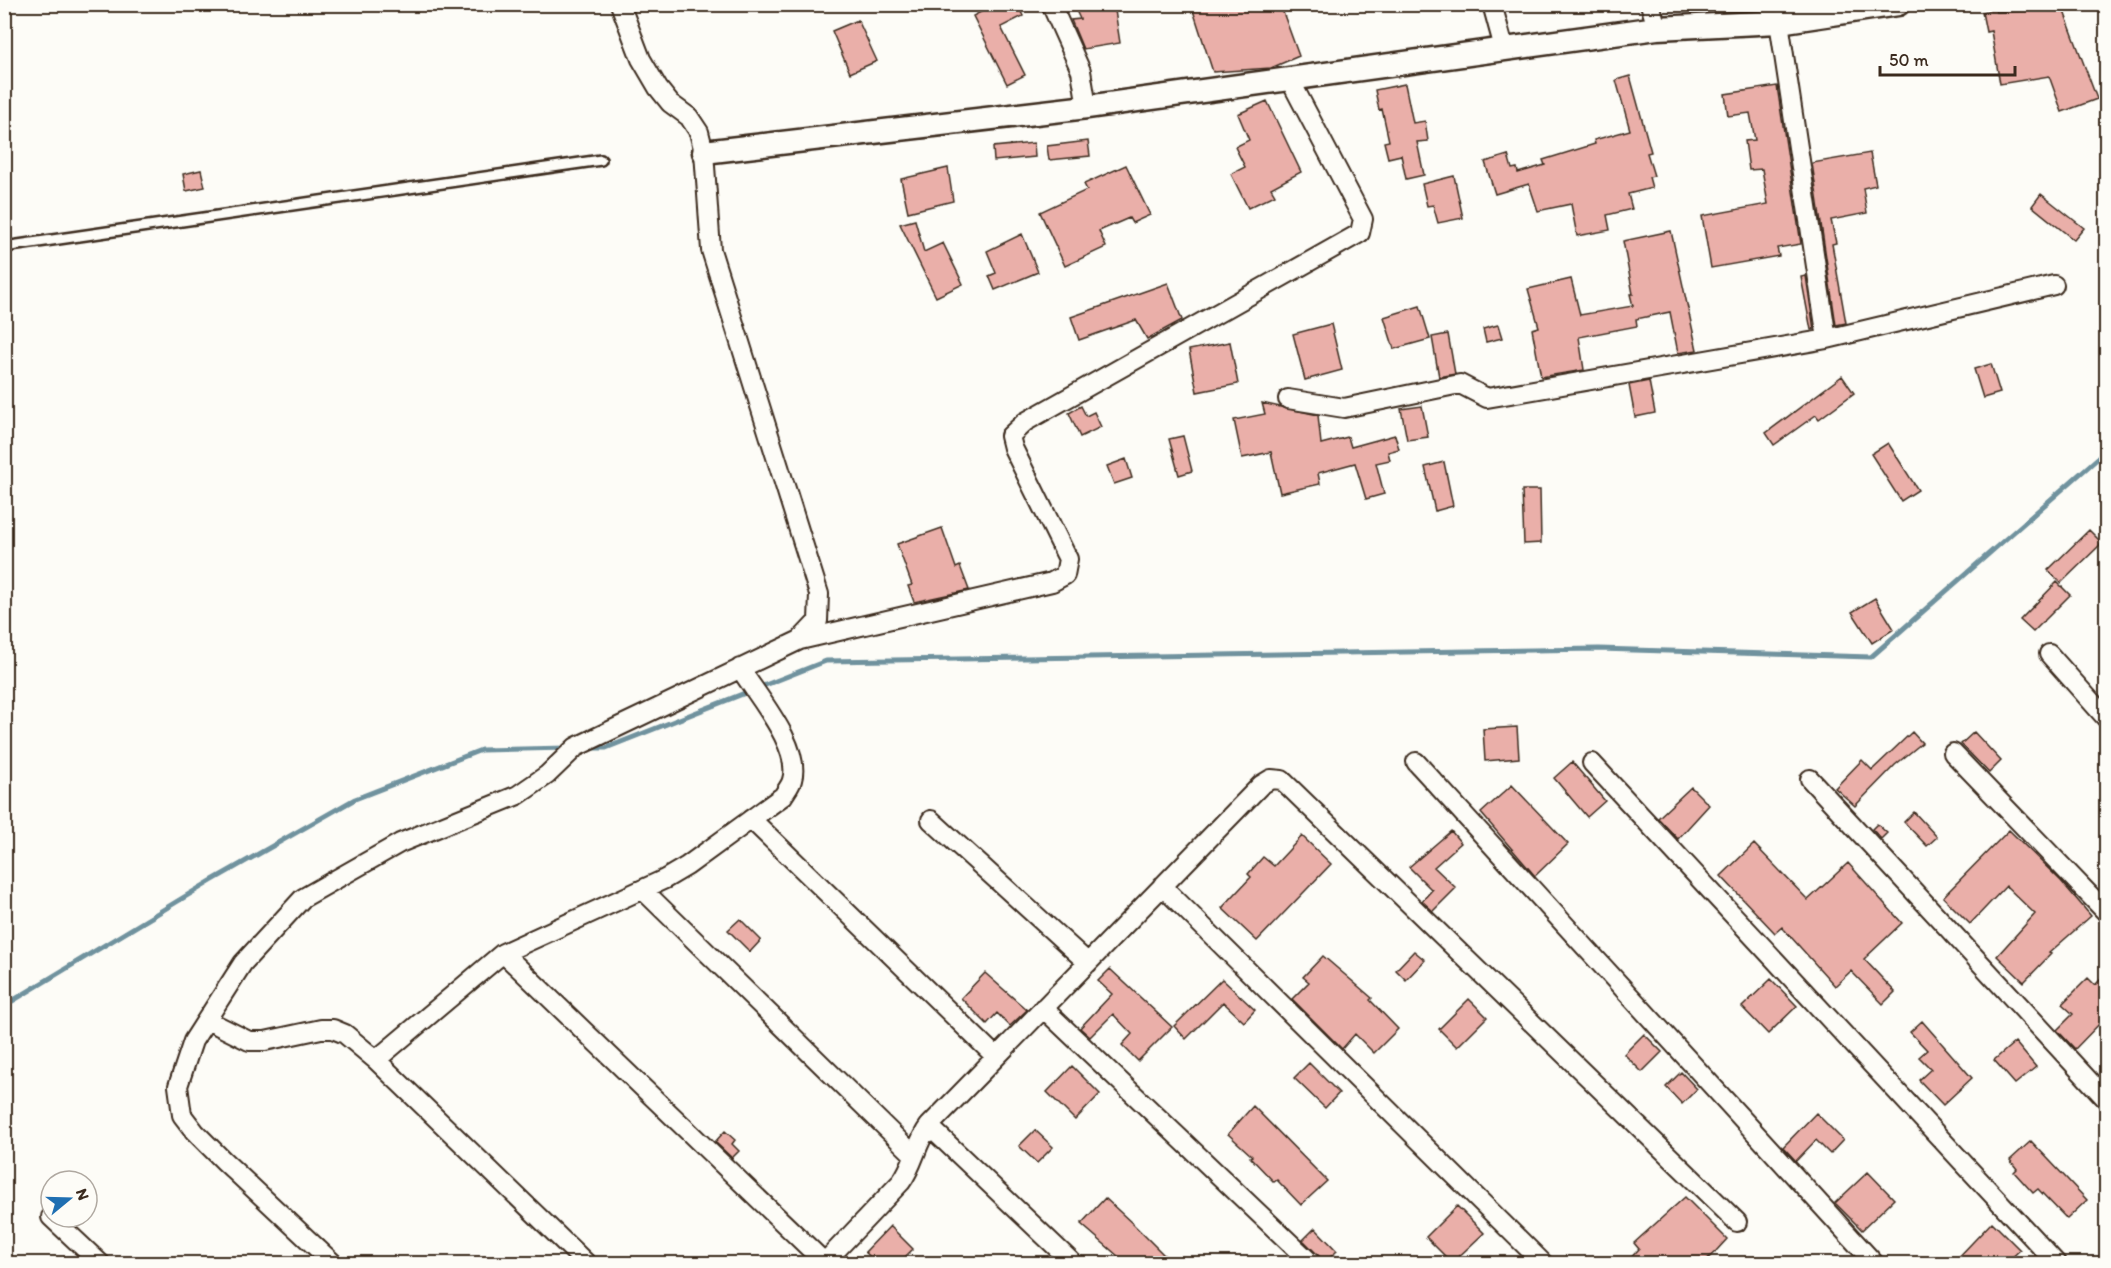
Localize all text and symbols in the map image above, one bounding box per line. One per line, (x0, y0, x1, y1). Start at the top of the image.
scale bar (1880, 39, 2015, 77)
text: 50 m (1889, 49, 1929, 71)
north arrow (39, 1169, 99, 1229)
text: N (72, 1186, 93, 1202)

